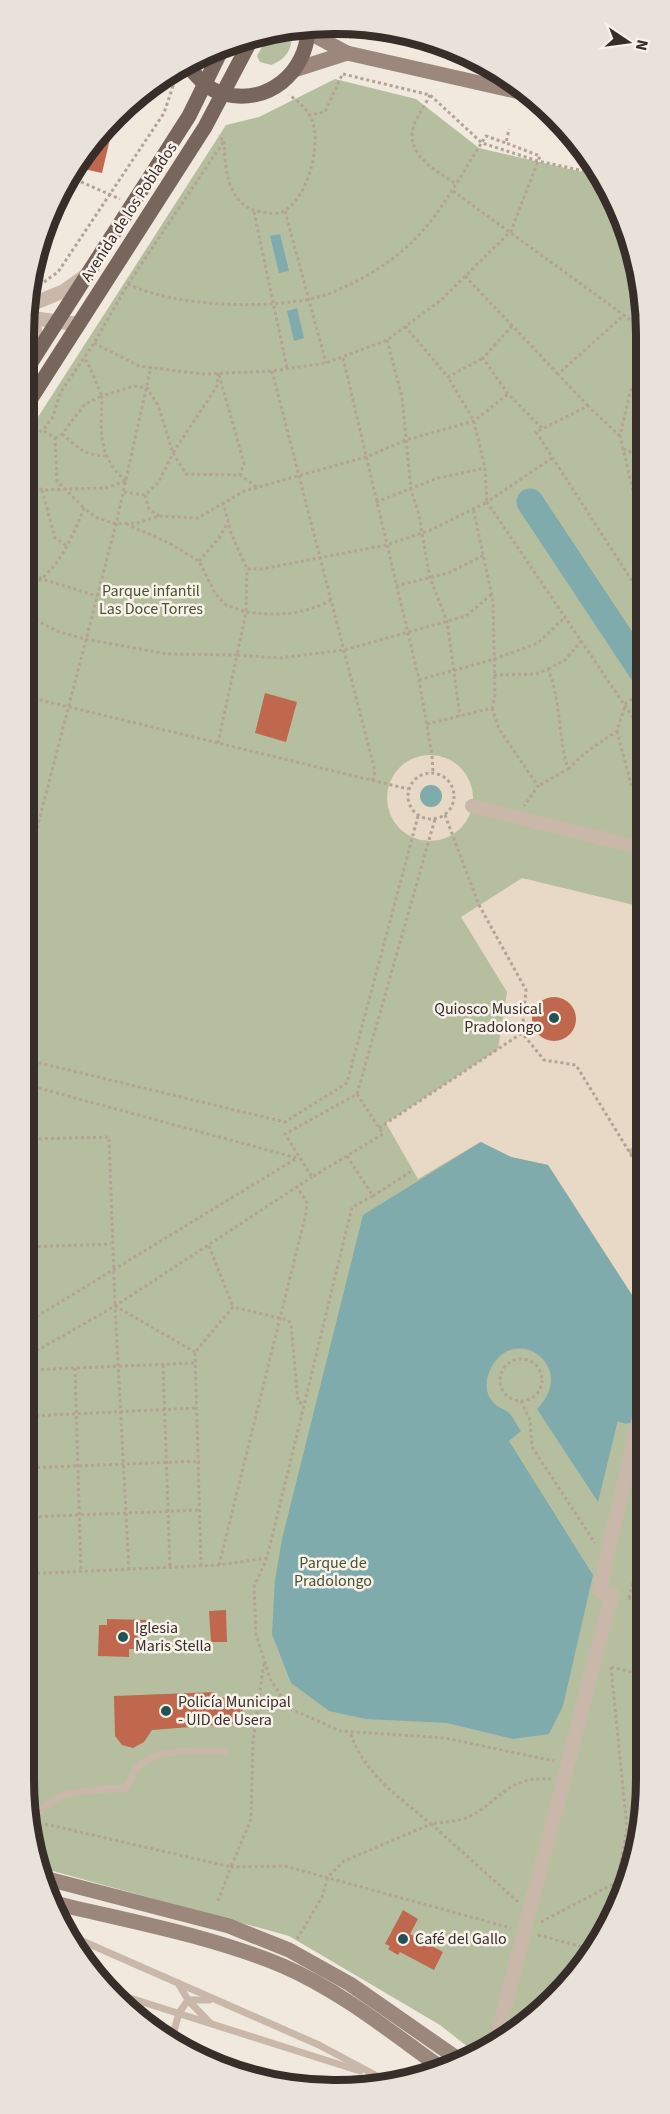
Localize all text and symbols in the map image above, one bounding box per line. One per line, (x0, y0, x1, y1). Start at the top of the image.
north arrow (598, 12, 658, 72)
text: N (630, 37, 654, 53)
street label: Avenida de los Poblados (76, 138, 182, 286)
park label: Parque infantil Las Doce Torres (99, 580, 203, 620)
place label: Quiosco Musical Pradolongo (434, 998, 542, 1038)
marker: Quiosco Musical Pradolongo (547, 1011, 561, 1025)
park label: Parque de Pradolongo (294, 1552, 372, 1592)
place label: Iglesia Maris Stella (135, 1617, 212, 1657)
marker: Iglesia Maris Stella (116, 1630, 130, 1644)
place label: Policía Municipal - UID de Usera (178, 1691, 291, 1731)
marker: Policía Municipal - UID de Usera (159, 1704, 173, 1718)
place label: Café del Gallo (415, 1928, 507, 1950)
marker: Café del Gallo (396, 1932, 410, 1946)

